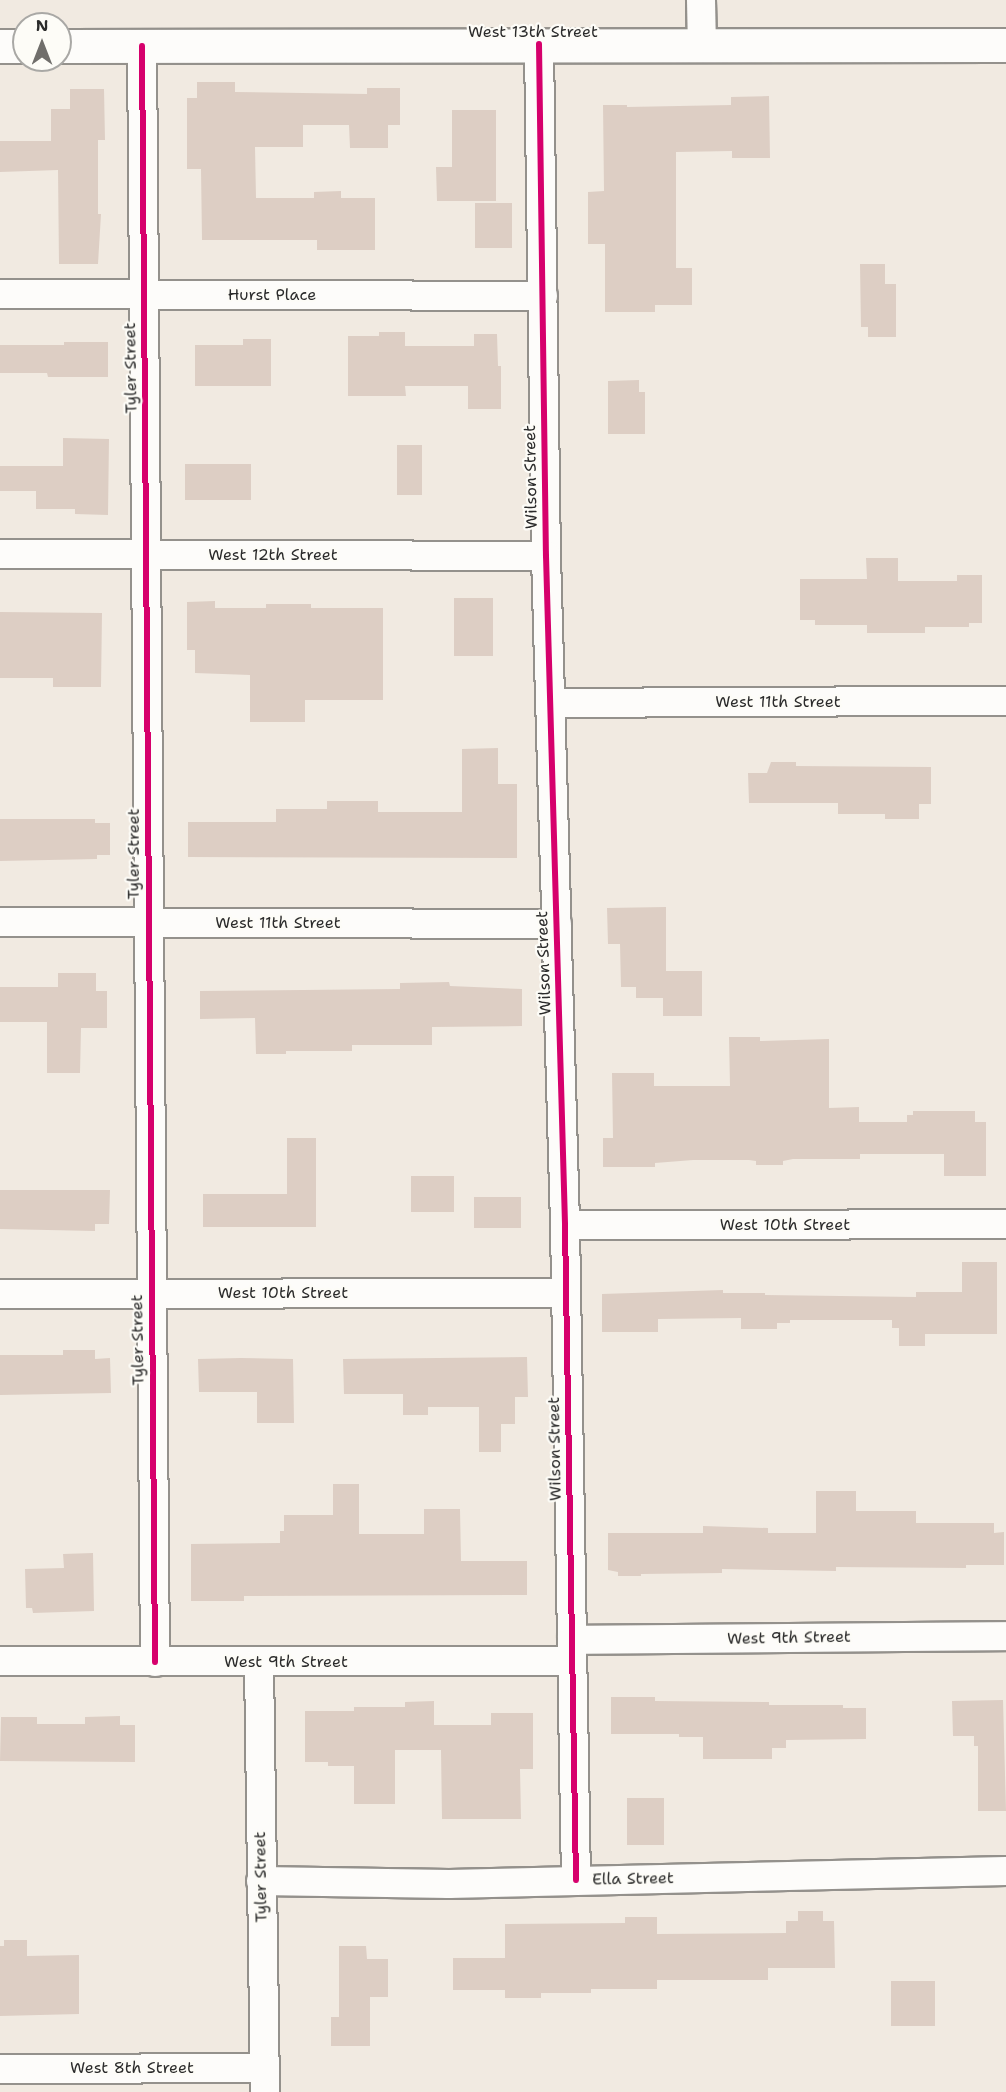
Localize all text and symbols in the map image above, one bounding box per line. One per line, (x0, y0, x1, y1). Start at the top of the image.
north arrow (12, 12, 72, 72)
text: N (36, 15, 48, 36)
street label: West 13th Street (468, 22, 598, 42)
street label: Hurst Place (228, 285, 316, 305)
street label: Tyler Street (121, 322, 141, 414)
street label: Wilson Street (520, 425, 542, 529)
street label: West 12th Street (208, 545, 338, 565)
street label: West 11th Street (715, 692, 841, 712)
street label: Tyler Street (124, 809, 144, 899)
street label: Wilson Street (533, 911, 555, 1015)
street label: West 11th Street (215, 913, 341, 933)
street label: West 10th Street (720, 1215, 850, 1235)
street label: West 10th Street (218, 1283, 348, 1303)
street label: Tyler Street (128, 1294, 148, 1386)
street label: Wilson Street (544, 1397, 566, 1501)
street label: West 9th Street (727, 1627, 851, 1649)
street label: West 9th Street (224, 1652, 348, 1672)
street label: Tyler Street (251, 1831, 271, 1923)
street label: Ella Street (592, 1869, 674, 1889)
street label: West 8th Street (70, 2058, 194, 2078)

